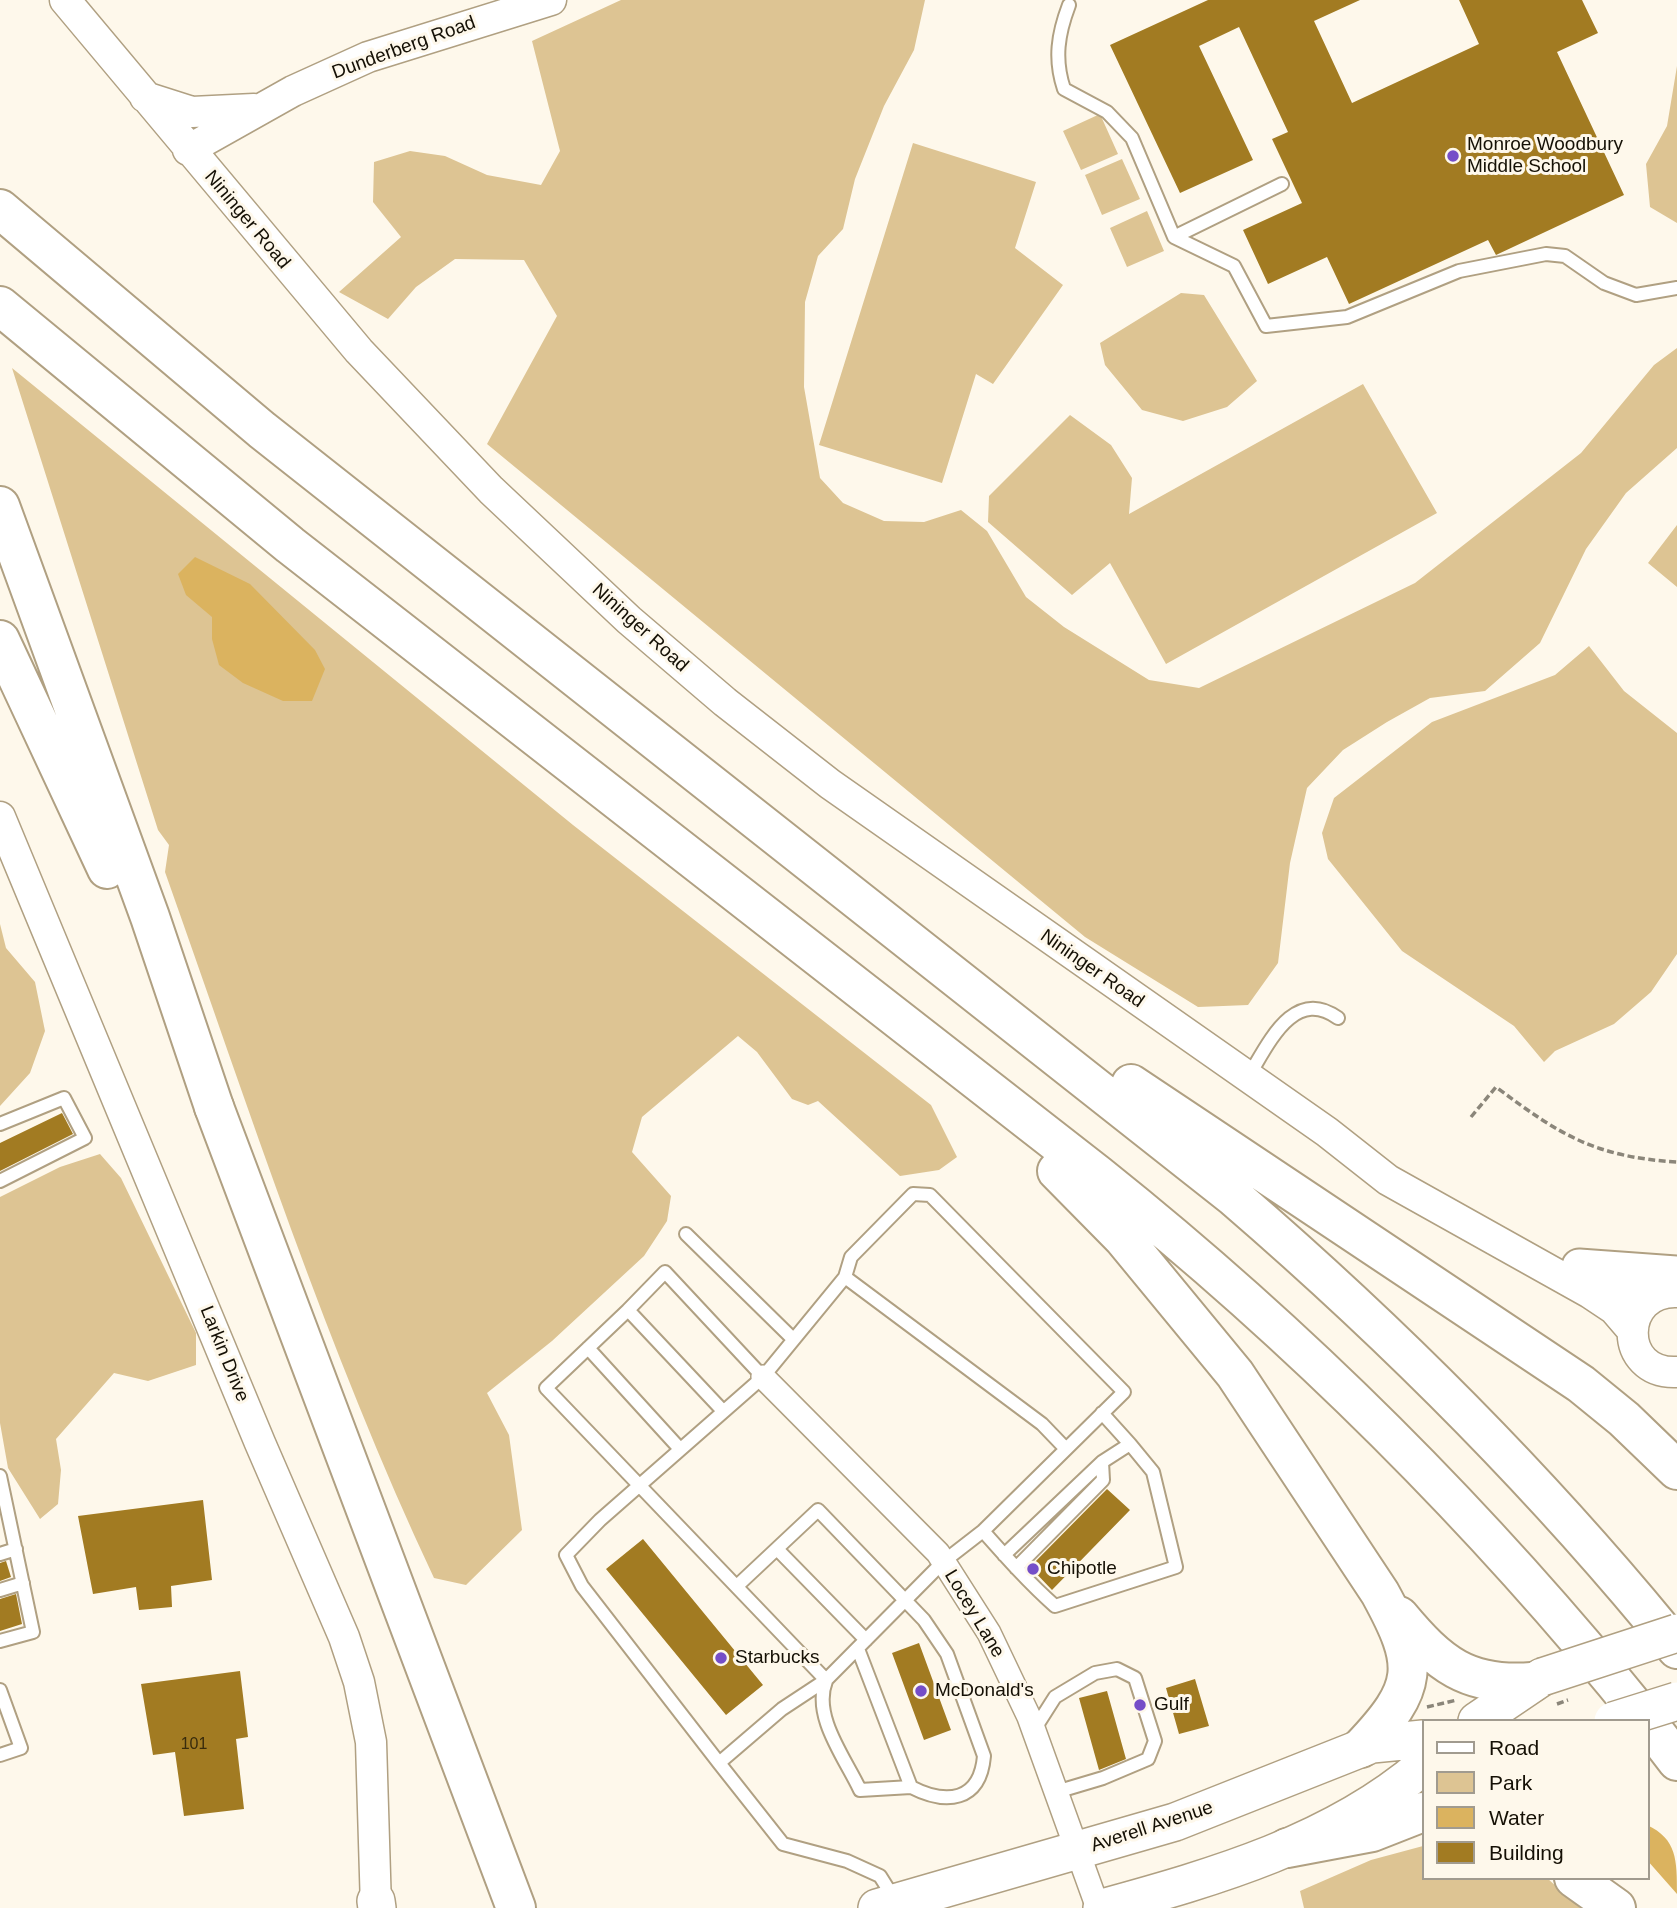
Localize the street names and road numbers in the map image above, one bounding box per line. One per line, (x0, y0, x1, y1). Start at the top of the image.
street label: Dunderberg Road (329, 11, 479, 85)
street label: Nininger Road (199, 166, 295, 274)
street label: Nininger Road (587, 579, 693, 677)
street label: Nininger Road (1036, 925, 1148, 1013)
street label: Larkin Drive (194, 1303, 254, 1405)
street label: Locey Lane (939, 1566, 1009, 1662)
street label: Averell Avenue (1088, 1797, 1216, 1857)

